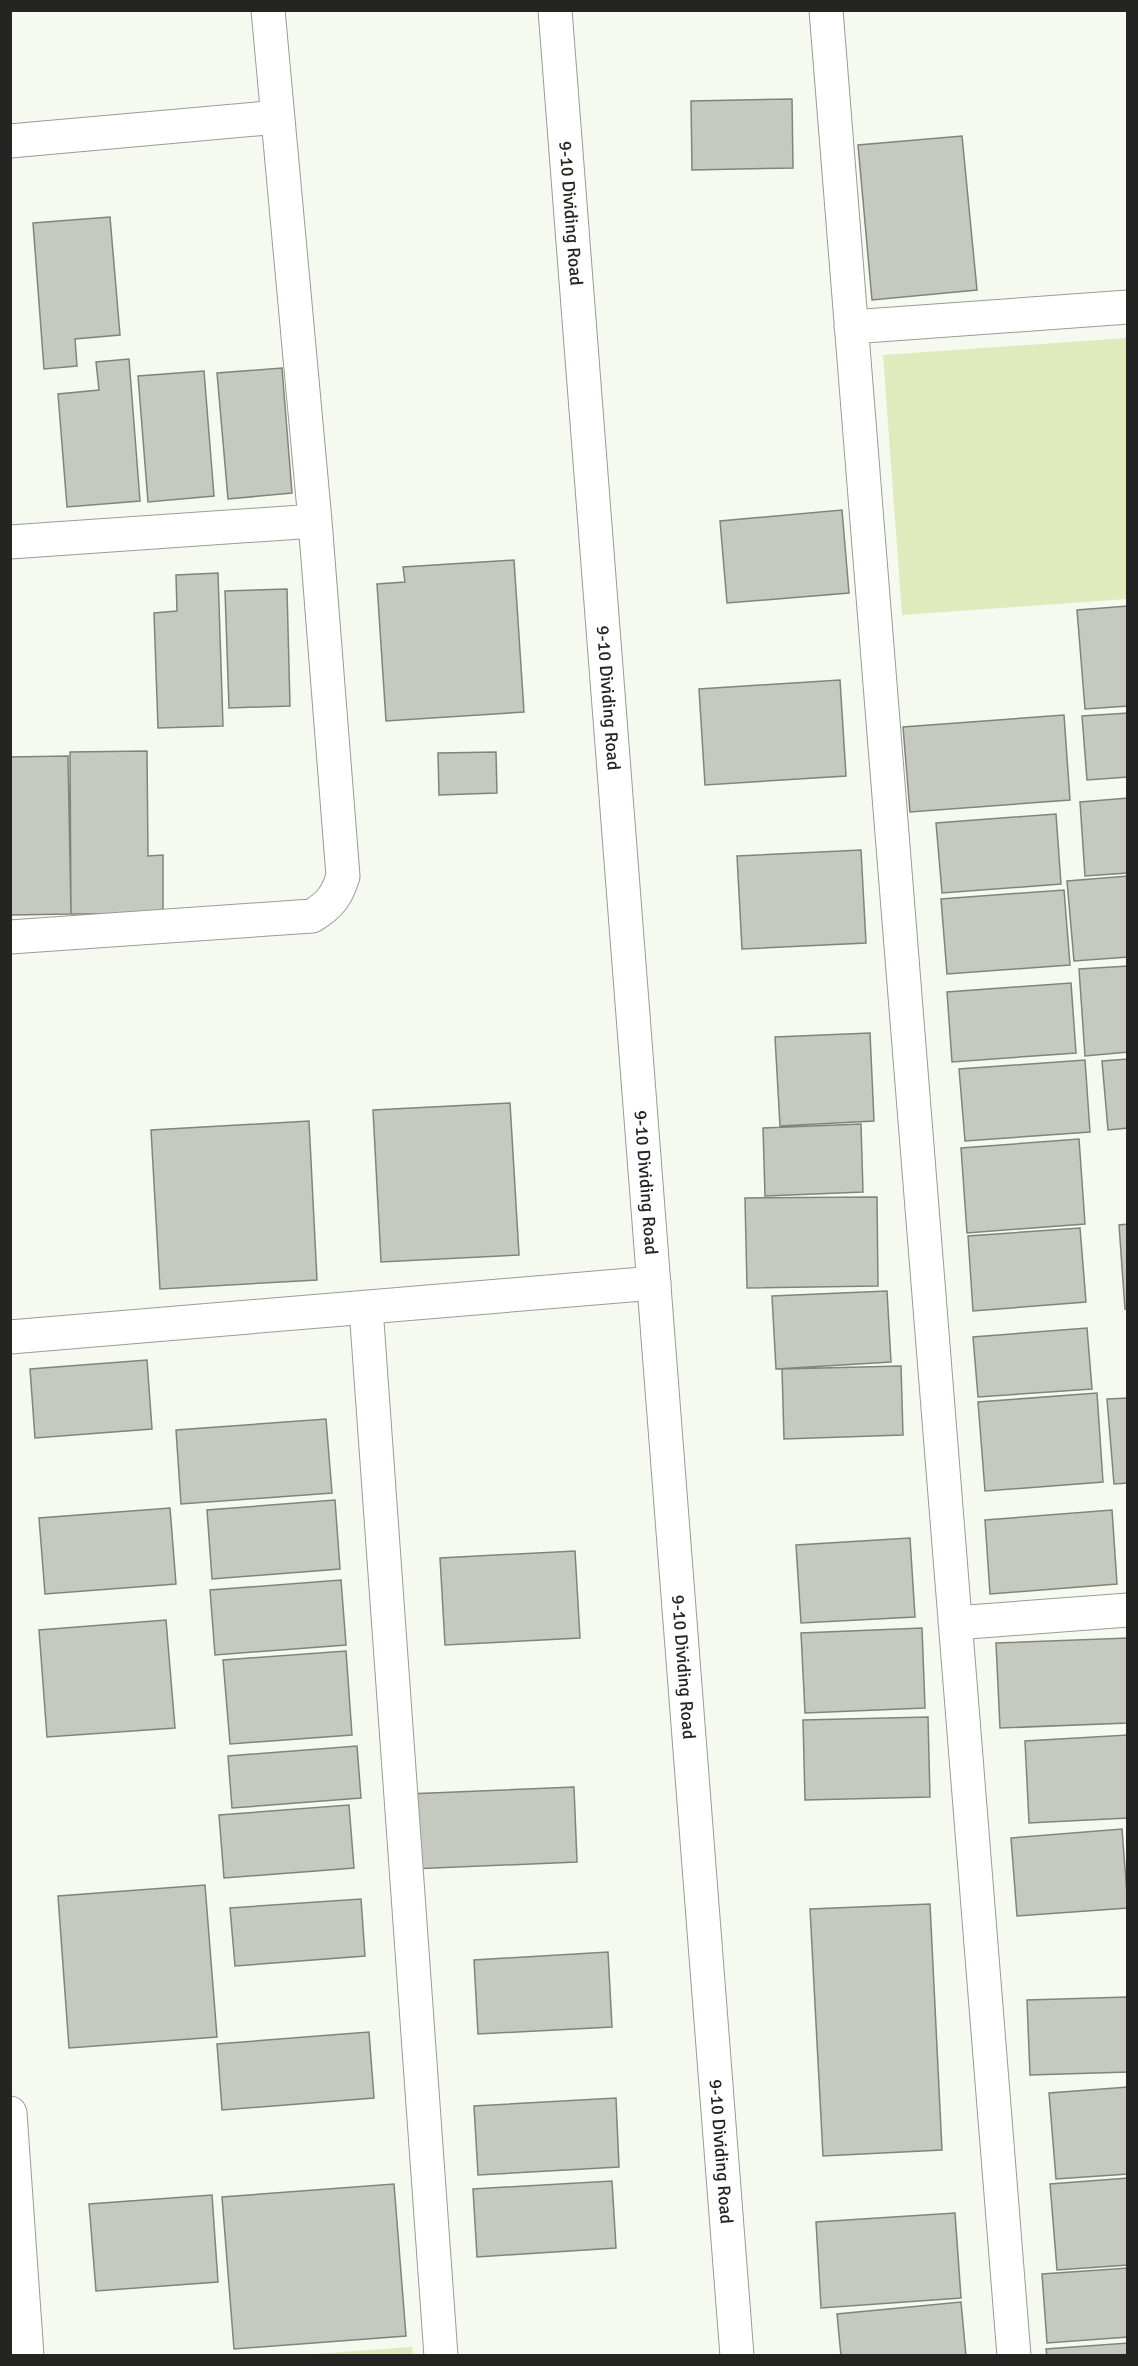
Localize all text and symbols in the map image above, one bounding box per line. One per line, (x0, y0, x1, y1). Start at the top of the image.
street label: 9-10 Dividing Road (554, 140, 587, 287)
street label: 9-10 Dividing Road (592, 625, 625, 771)
street label: 9-10 Dividing Road (629, 1109, 663, 1256)
street label: 9-10 Dividing Road (667, 1594, 700, 1740)
street label: 9-10 Dividing Road (705, 2078, 738, 2225)

